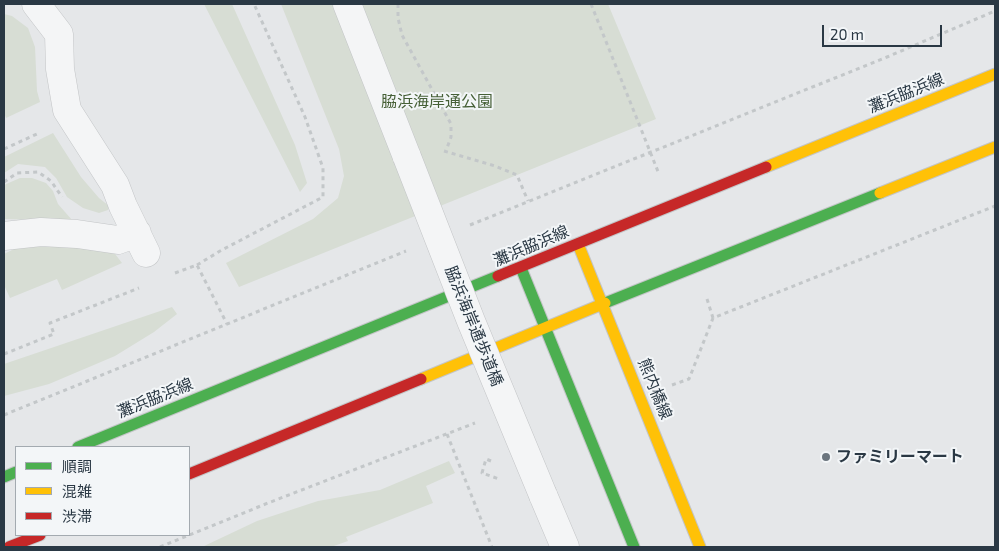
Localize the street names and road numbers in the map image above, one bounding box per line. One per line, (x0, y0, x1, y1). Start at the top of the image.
street label: 灘浜脇浜線 (865, 69, 947, 117)
street label: 灘浜脇浜線 (490, 222, 572, 270)
street label: 脇浜海岸通歩道橋 (441, 263, 507, 389)
street label: 熊内橋線 (634, 356, 676, 422)
street label: 灘浜脇浜線 (114, 374, 196, 422)

